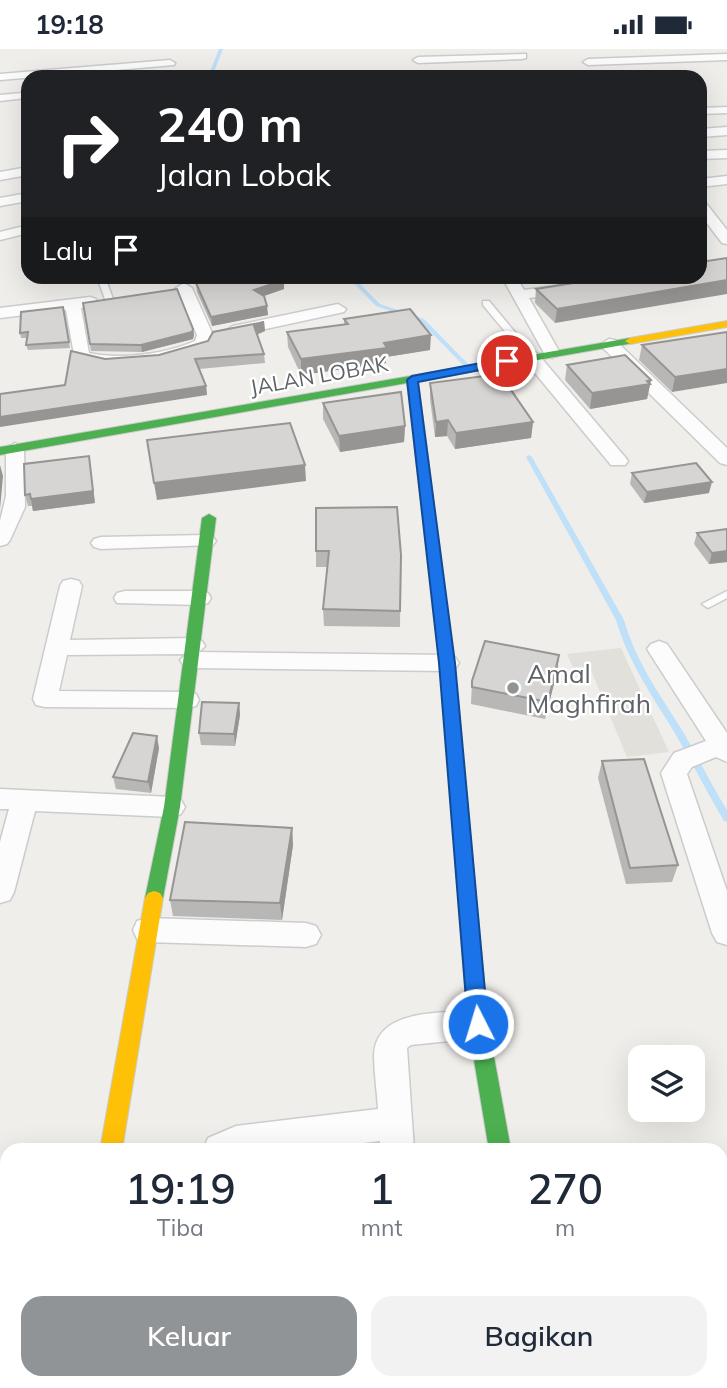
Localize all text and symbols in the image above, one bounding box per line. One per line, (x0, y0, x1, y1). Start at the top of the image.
text: 19:18 (35, 8, 104, 41)
text: 240 m (157, 93, 303, 154)
icon: right (42, 98, 133, 189)
text: Jalan Lobak (157, 154, 331, 194)
icon: arrive (107, 231, 145, 269)
text: Lalu (42, 234, 93, 267)
pin (477, 331, 537, 391)
icon: arrive (488, 342, 526, 380)
street label: JALAN LOBAK (248, 350, 391, 400)
place label: Amal Maghfirah (527, 657, 651, 720)
marker: Amal Maghfirah (505, 680, 521, 696)
position arrow (441, 987, 515, 1061)
map controls (628, 1045, 705, 1122)
button: layers (628, 1045, 705, 1122)
text: 19:19 (125, 1162, 236, 1215)
text: 1 (369, 1162, 394, 1215)
text: 270 (527, 1162, 603, 1215)
text: Tiba (157, 1213, 204, 1242)
text: mnt (361, 1213, 402, 1242)
text: m (555, 1213, 575, 1242)
button: Keluar (21, 1296, 357, 1376)
button: Bagikan (371, 1296, 707, 1376)

